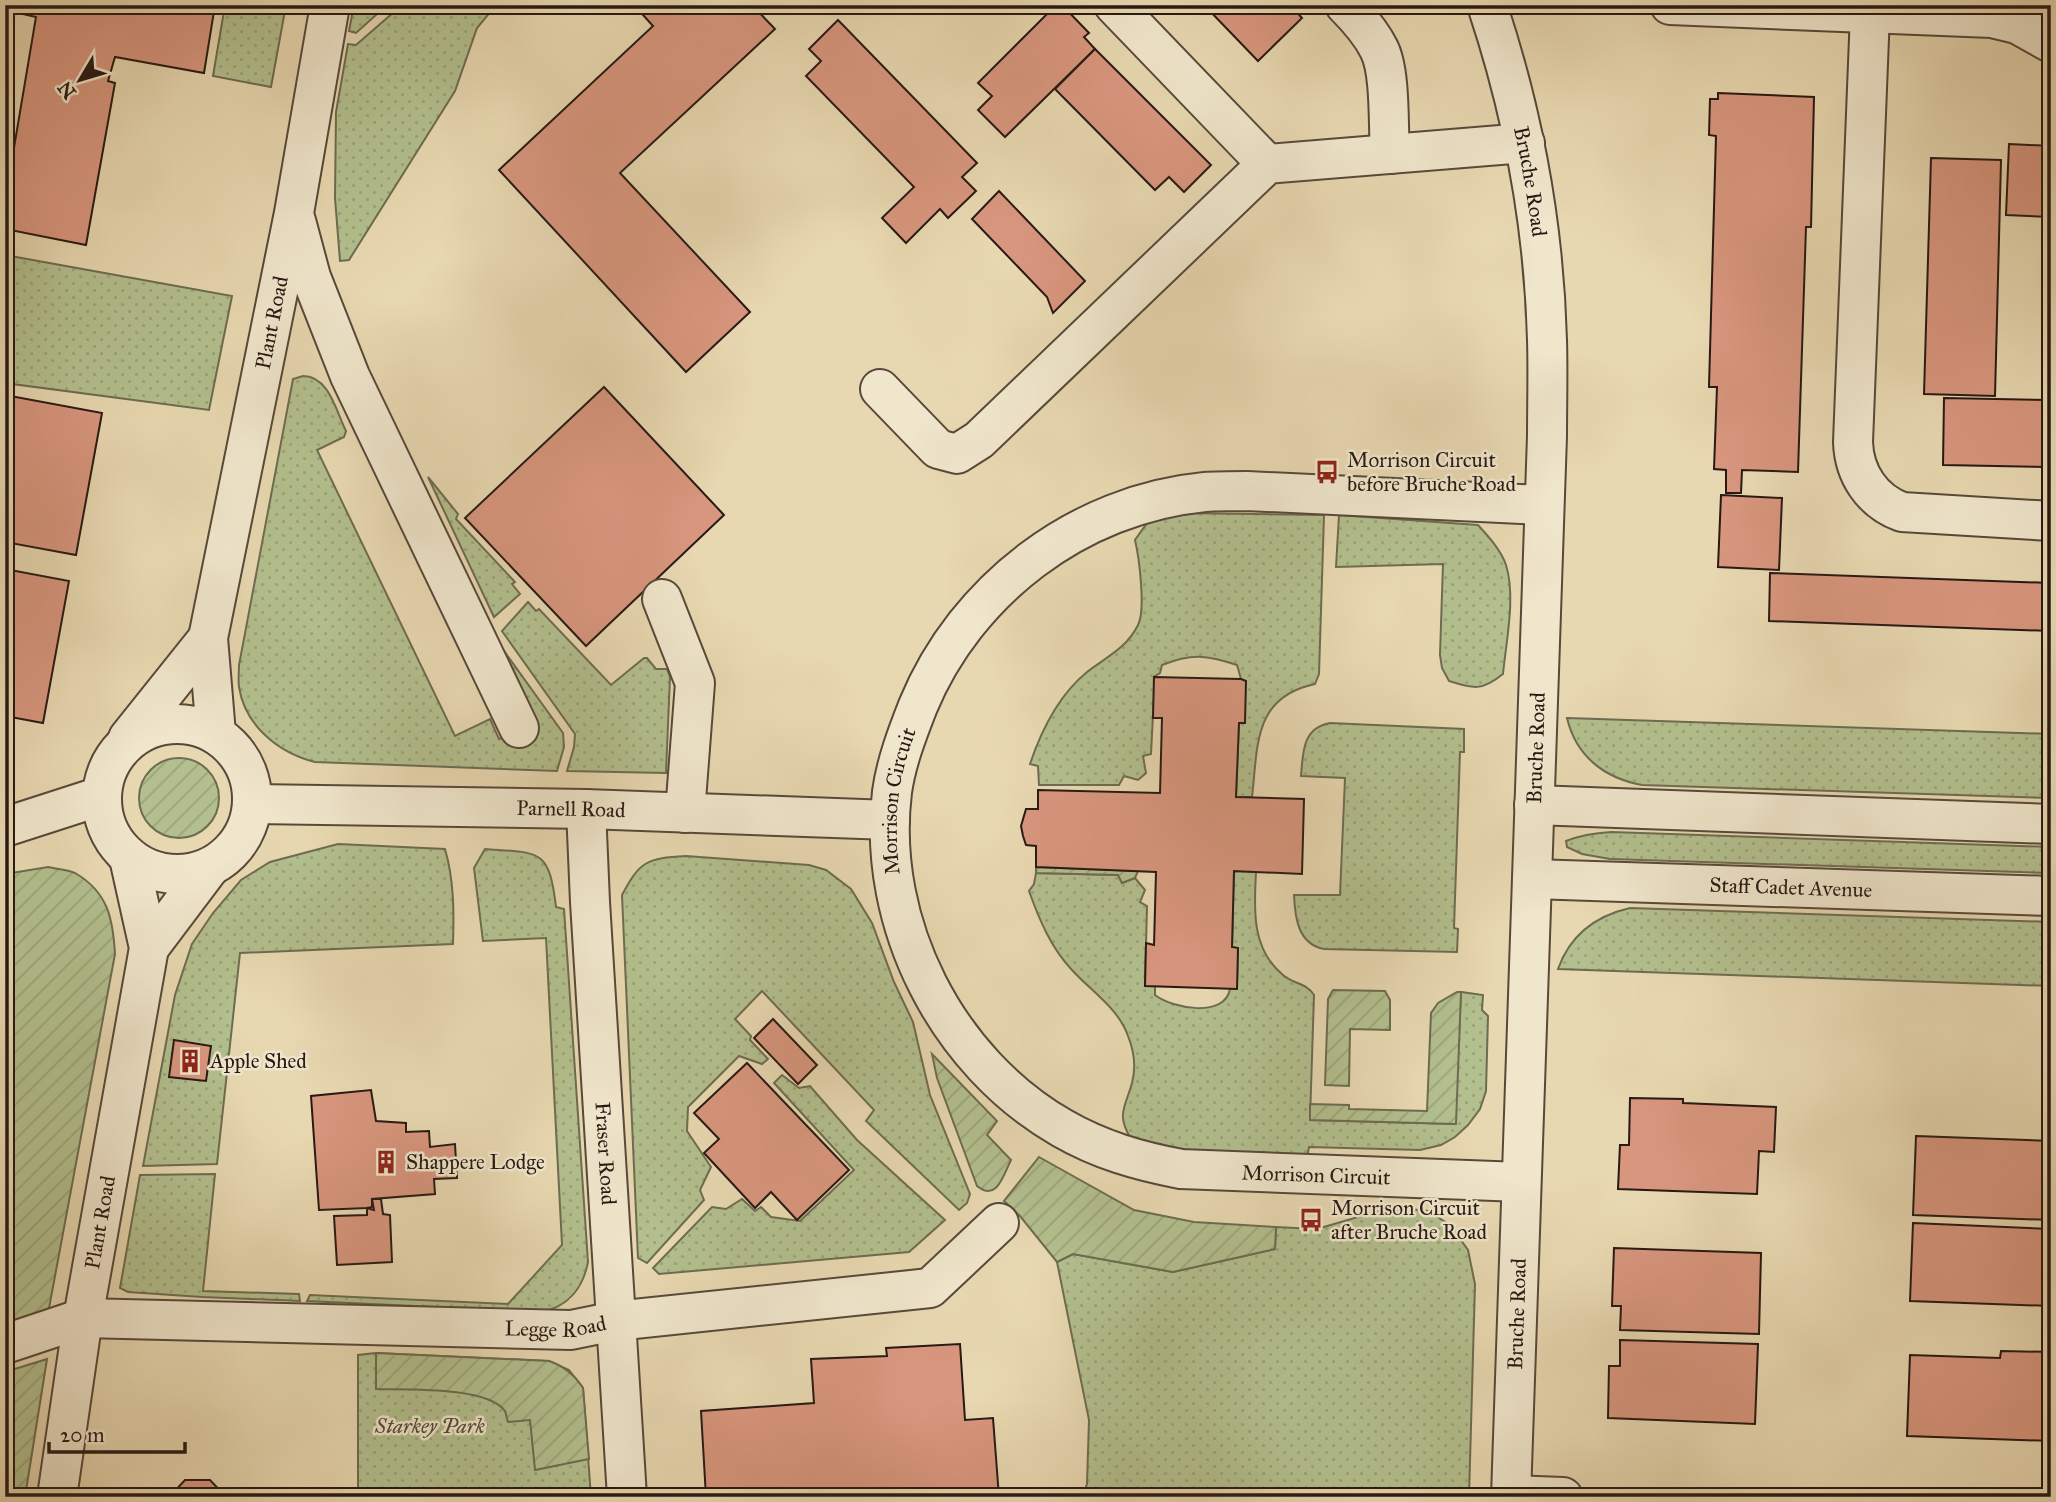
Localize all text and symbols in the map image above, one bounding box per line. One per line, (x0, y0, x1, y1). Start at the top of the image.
north arrow (46, 46, 116, 116)
text: N (53, 77, 81, 104)
street label: Bruche Road (1508, 124, 1552, 239)
street label: Plant Road (250, 273, 294, 372)
place label: Morrison Circuit before Bruche Road (1347, 447, 1516, 497)
bus stop icon: Morrison Circuit before Bruche Road (1313, 458, 1341, 486)
street label: Bruche Road (1521, 691, 1551, 804)
street label: Morrison Circuit (877, 724, 922, 876)
street label: Parnell Road (516, 795, 626, 823)
street label: Staff Cadet Avenue (1709, 872, 1873, 903)
building icon: Apple Shed (176, 1047, 204, 1075)
place label: Apple Shed (209, 1048, 307, 1074)
street label: Fraser Road (589, 1101, 622, 1206)
building icon: Shappere Lodge (372, 1148, 400, 1176)
place label: Shappere Lodge (406, 1149, 545, 1175)
street label: Morrison Circuit (1241, 1159, 1391, 1191)
street label: Plant Road (79, 1173, 121, 1271)
place label: Morrison Circuit after Bruche Road (1331, 1195, 1487, 1245)
bus stop icon: Morrison Circuit after Bruche Road (1297, 1206, 1325, 1234)
street label: Bruche Road (1502, 1257, 1532, 1370)
street label: Legge Road (504, 1310, 609, 1343)
scale bar (49, 1411, 186, 1455)
park label: Starkey Park (374, 1413, 486, 1439)
text: 20 m (60, 1422, 105, 1448)

